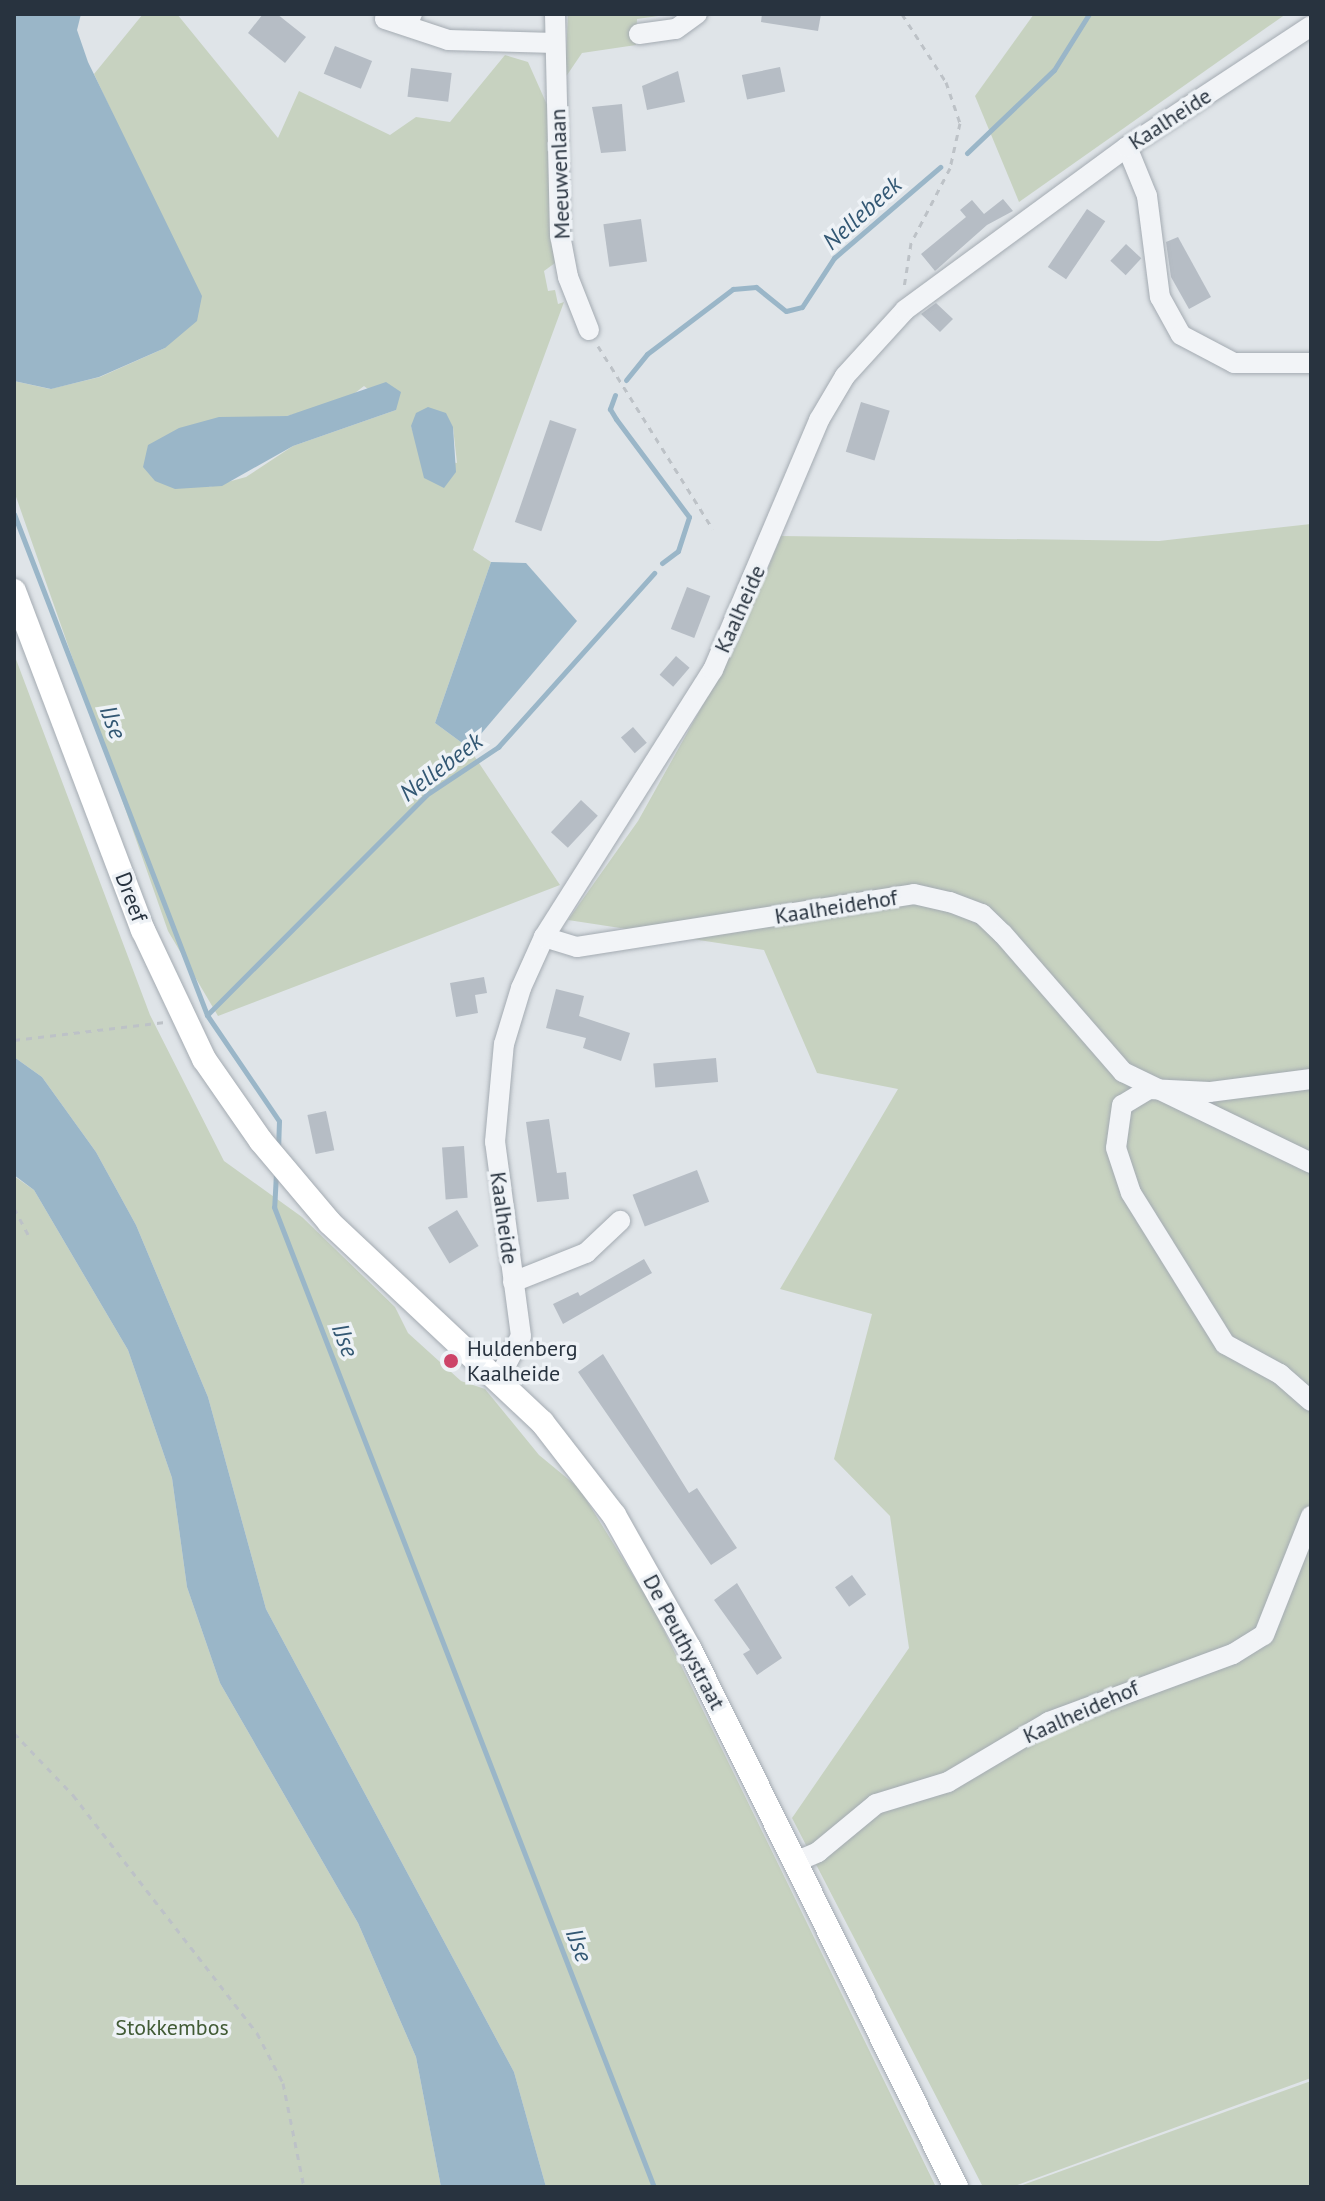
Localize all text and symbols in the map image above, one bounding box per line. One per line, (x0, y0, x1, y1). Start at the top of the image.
street label: Kaalheide (1124, 83, 1216, 155)
street label: Meeuwenlaan (545, 108, 575, 240)
water label: Nellebeek (817, 170, 907, 256)
street label: Kaalheide (709, 561, 771, 657)
water label: IJse (93, 701, 133, 743)
water label: Nellebeek (394, 727, 488, 807)
street label: Dreef (110, 868, 152, 926)
street label: Kaalheidehof (773, 884, 899, 930)
street label: Kaalheide (484, 1170, 524, 1266)
water label: IJse (325, 1319, 365, 1361)
place label: Huldenberg Kaalheide (467, 1335, 577, 1386)
marker: Huldenberg Kaalheide (442, 1352, 460, 1370)
street label: De Peuthystraat (637, 1570, 731, 1714)
street label: Kaalheidehof (1019, 1675, 1143, 1749)
water label: IJse (559, 1924, 599, 1966)
park label: Stokkembos (115, 2015, 229, 2041)

